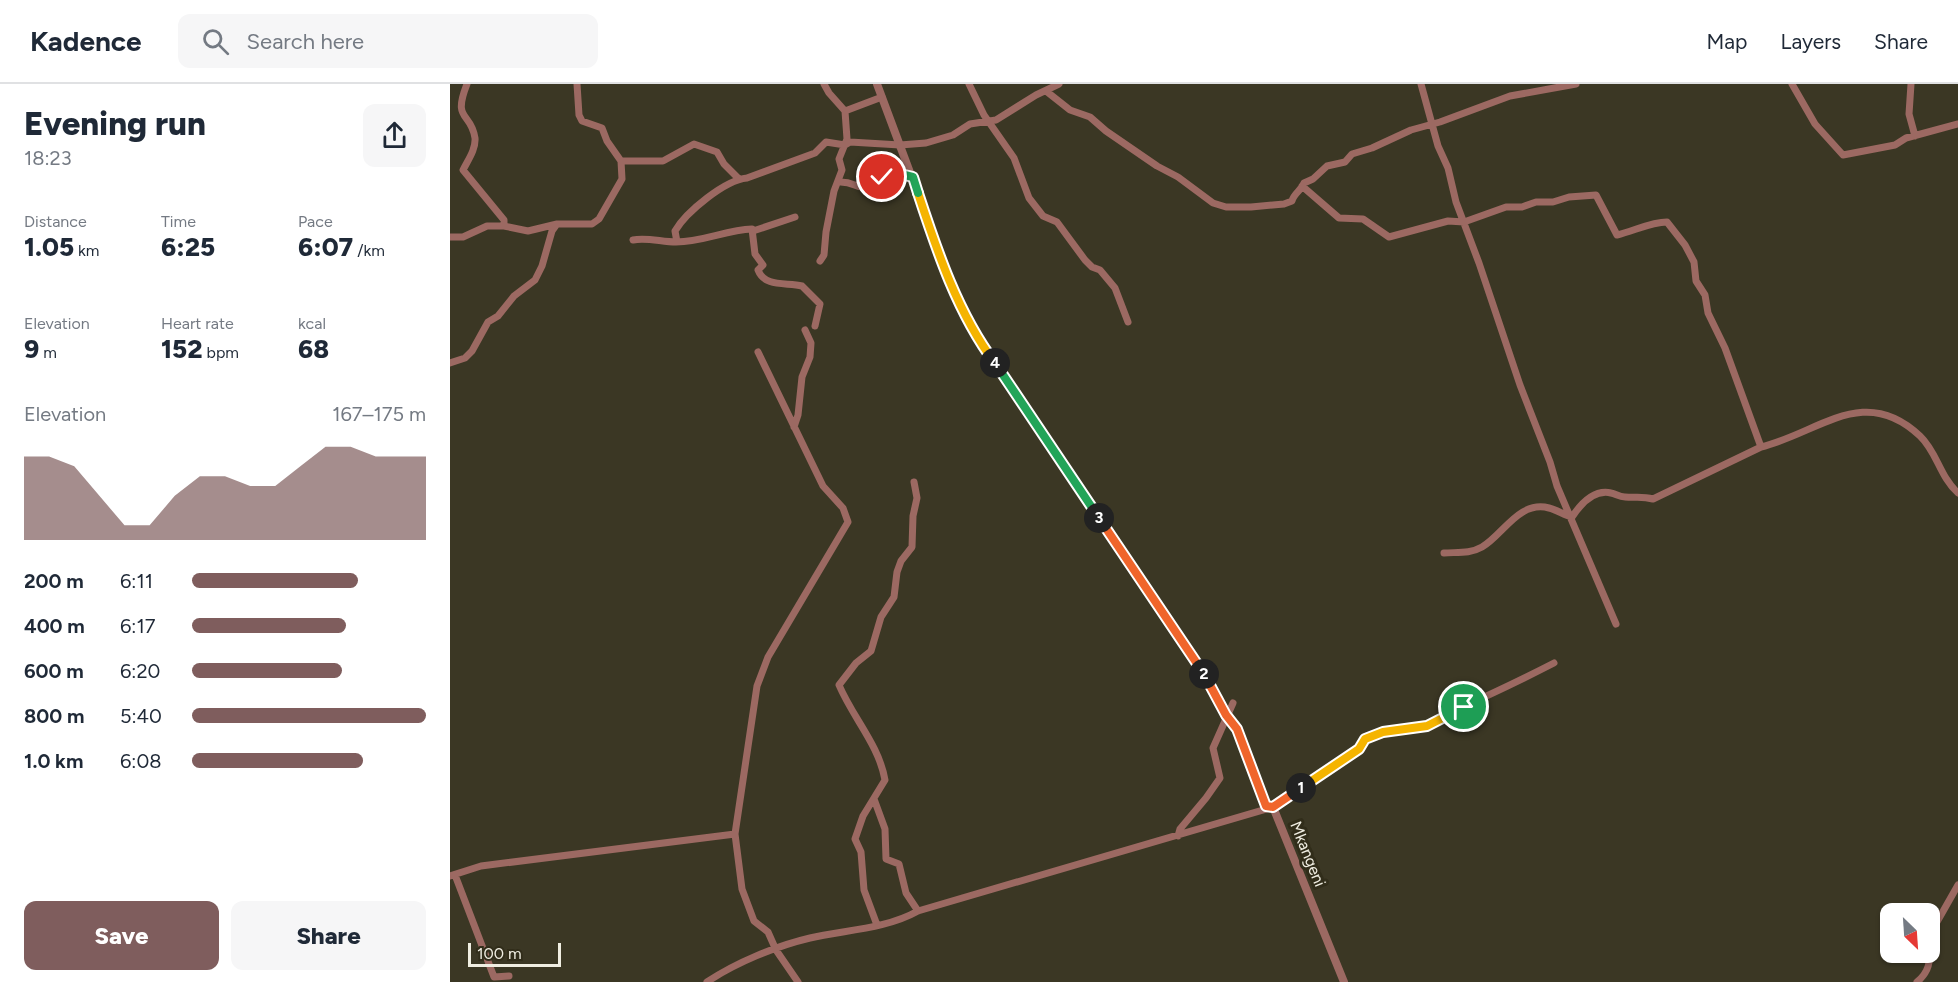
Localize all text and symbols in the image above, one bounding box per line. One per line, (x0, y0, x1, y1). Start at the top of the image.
search box (178, 14, 598, 68)
text: Kadence (30, 24, 142, 58)
icon: search (199, 25, 232, 58)
text: Search here (247, 28, 364, 55)
text: Map (1707, 29, 1747, 54)
text: Layers (1780, 29, 1841, 54)
text: Share (1874, 29, 1928, 54)
text: Evening run (24, 104, 206, 143)
button: share (363, 104, 426, 167)
text: 18:23 (24, 146, 72, 170)
pin (856, 151, 907, 202)
icon: check (865, 160, 898, 193)
text: Distance (24, 212, 87, 231)
text: Time (161, 212, 196, 231)
text: Pace (298, 212, 333, 231)
text: 1.05 (24, 231, 74, 263)
text: 6:25 (161, 231, 215, 263)
text: 6:07 (298, 231, 353, 263)
text: km (74, 241, 99, 260)
text: /km (353, 241, 385, 260)
text: Elevation (24, 314, 90, 333)
text: Heart rate (161, 314, 234, 333)
text: kcal (298, 314, 326, 333)
text: 9 (24, 333, 39, 365)
text: 152 (161, 333, 203, 365)
text: 68 (298, 333, 329, 365)
text: m (39, 343, 57, 362)
text: bpm (203, 343, 239, 362)
pin: 4 (980, 348, 1010, 378)
text: 4 (990, 353, 1000, 372)
text: Elevation (24, 402, 106, 426)
text: 167–175 m (332, 402, 426, 426)
pin: 3 (1084, 503, 1114, 533)
text: 3 (1095, 508, 1103, 527)
text: 200 m (24, 569, 84, 593)
text: 6:11 (120, 569, 153, 593)
text: 400 m (24, 614, 85, 638)
text: 6:17 (120, 614, 155, 638)
text: 600 m (24, 659, 84, 683)
text: 6:20 (120, 659, 160, 683)
pin: 2 (1189, 659, 1219, 689)
text: 2 (1199, 664, 1209, 683)
pin (1438, 681, 1489, 732)
icon: arrive (1447, 690, 1480, 723)
text: 800 m (24, 704, 84, 728)
text: 5:40 (120, 704, 162, 728)
text: 1.0 km (24, 749, 83, 773)
text: 6:08 (120, 749, 161, 773)
pin: 1 (1286, 773, 1316, 803)
text: 1 (1298, 778, 1304, 797)
street label: Mkangeni (1286, 818, 1330, 890)
button: Save (24, 901, 219, 970)
button: Share (231, 901, 426, 970)
north arrow (1880, 903, 1940, 963)
map controls (1880, 903, 1940, 963)
scale bar (468, 940, 561, 968)
text: 100 m (477, 944, 522, 963)

